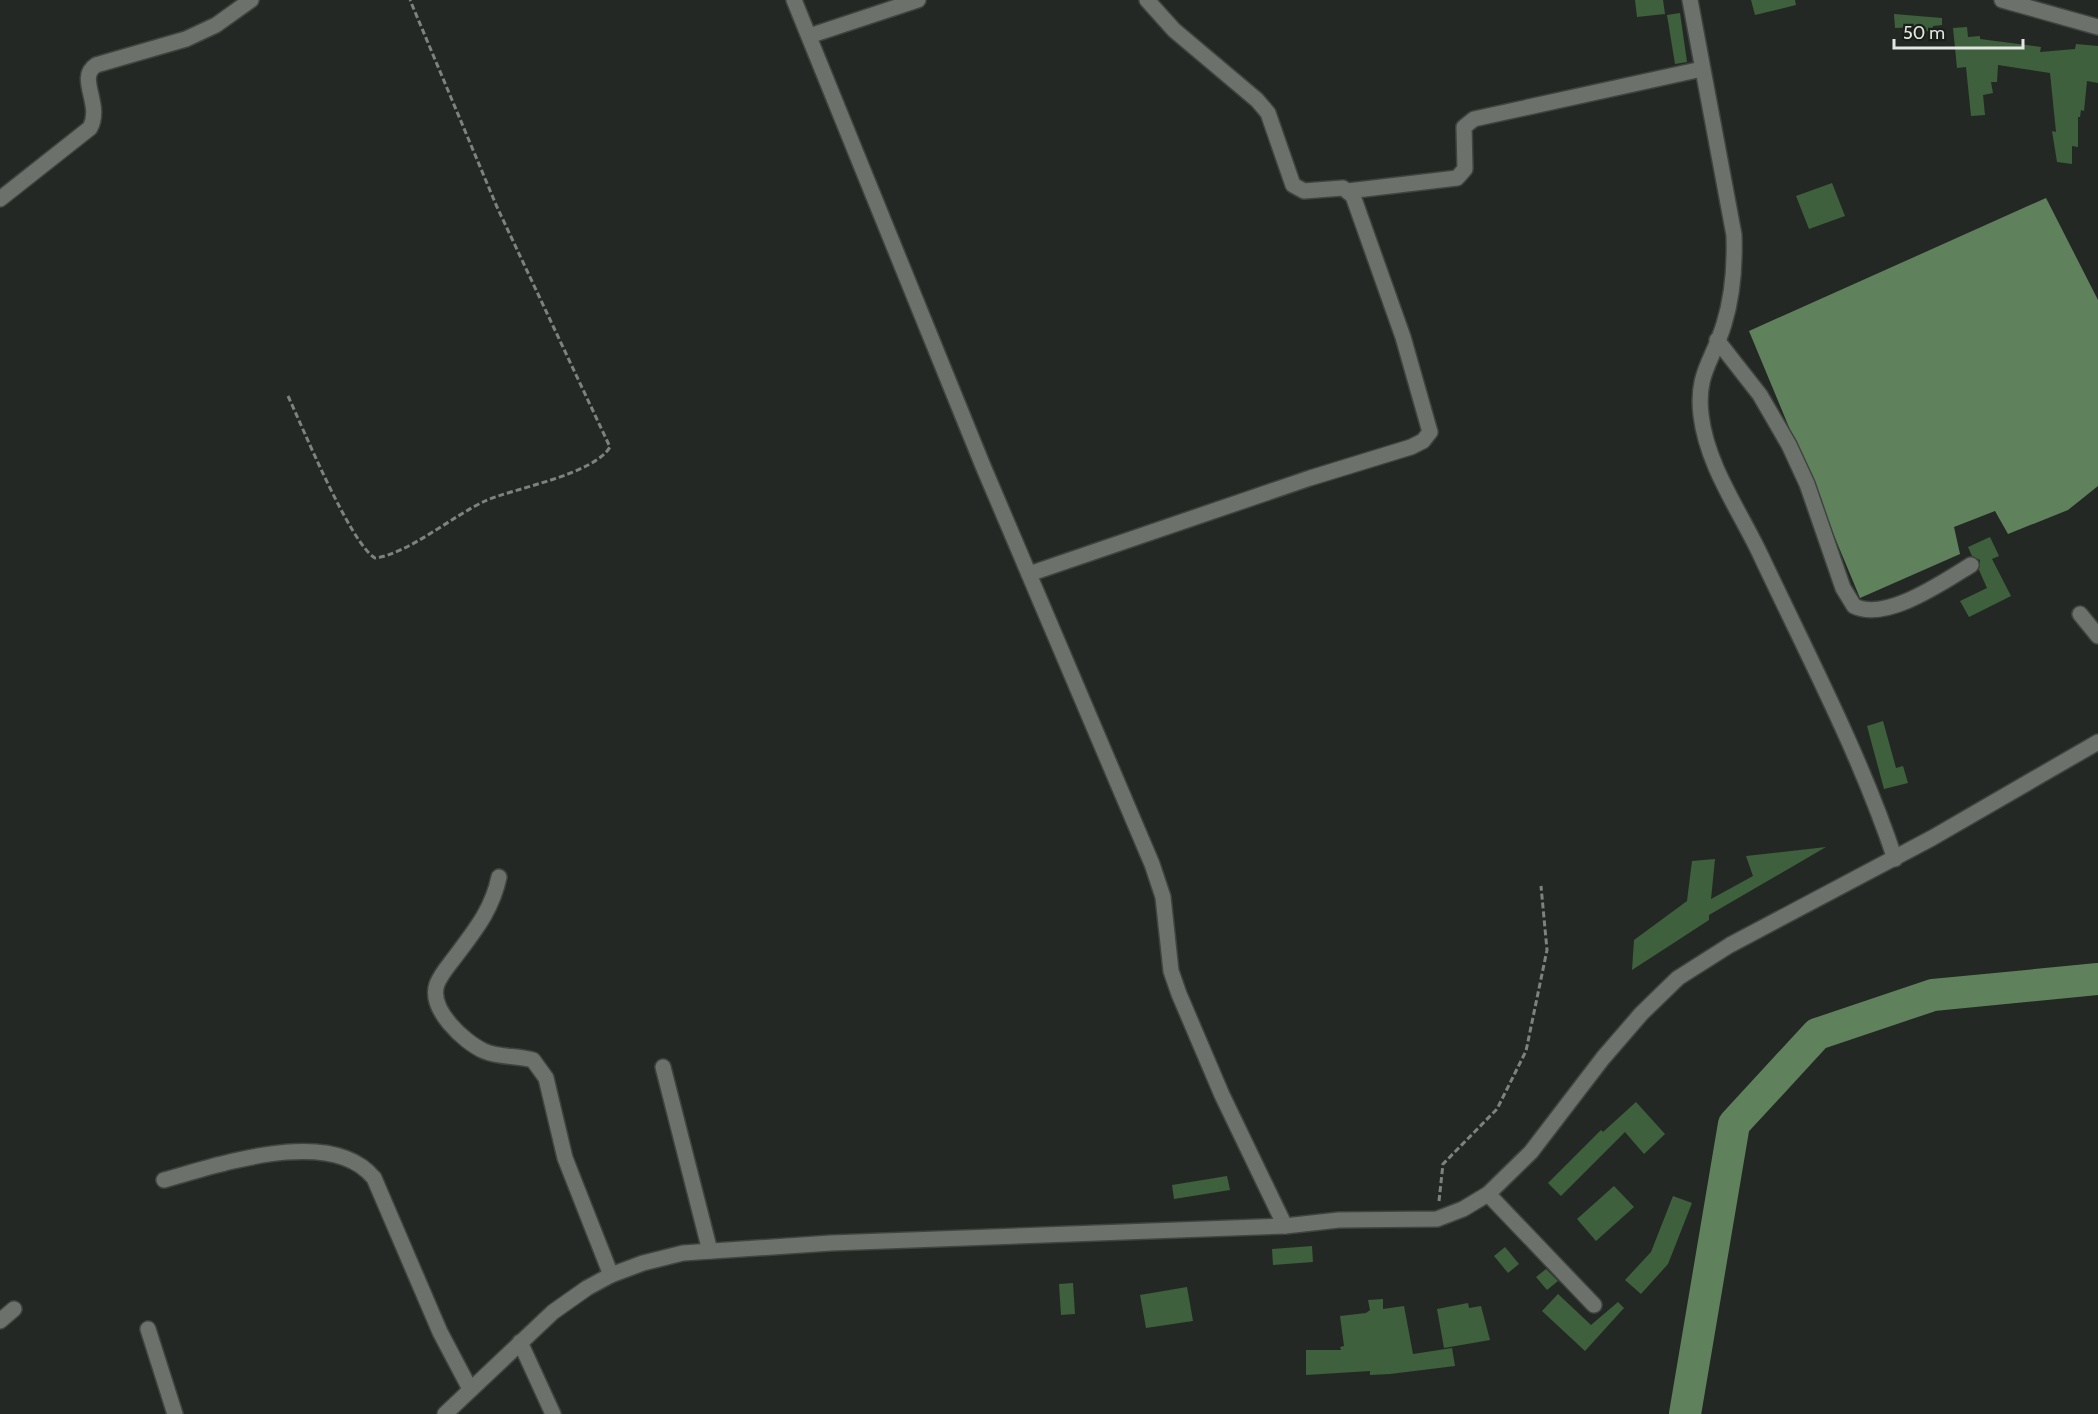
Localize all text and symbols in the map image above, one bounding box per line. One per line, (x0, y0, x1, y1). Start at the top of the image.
scale bar (1894, 12, 2023, 50)
text: 50 m (1903, 22, 1945, 44)

